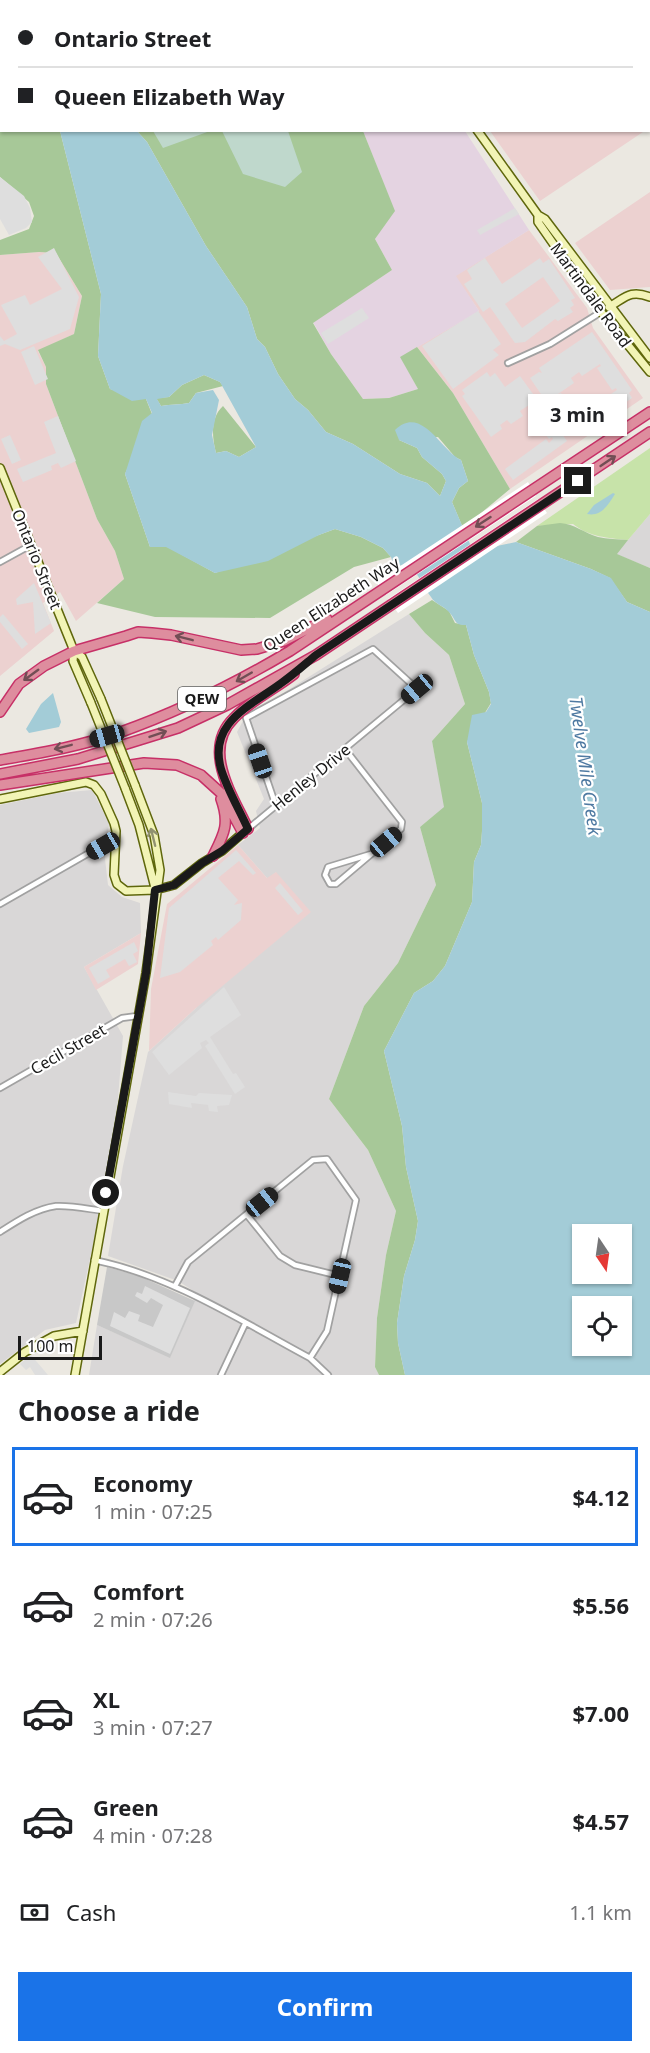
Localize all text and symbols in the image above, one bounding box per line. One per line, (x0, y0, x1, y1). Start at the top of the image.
text: Ontario Street (54, 23, 211, 53)
text: Queen Elizabeth Way (54, 81, 285, 111)
street label: Martindale Road (546, 238, 636, 352)
callout: 3 min (528, 394, 628, 436)
text: 3 min (550, 401, 605, 428)
one-way arrow (599, 455, 615, 467)
route end (564, 467, 591, 494)
street label: Ontario Street (7, 506, 67, 613)
one-way arrow (476, 516, 492, 528)
street label: Queen Elizabeth Way (259, 551, 404, 656)
one-way arrow (175, 632, 194, 644)
one-way arrow (24, 669, 40, 681)
car (397, 671, 437, 707)
one-way arrow (236, 672, 253, 684)
road number: QEW (178, 687, 226, 711)
water label: Twelve Mile Creek (564, 695, 608, 838)
car (87, 722, 127, 750)
one-way arrow (148, 728, 167, 739)
street label: Henley Drive (267, 738, 355, 816)
car (246, 741, 274, 781)
one-way arrow (54, 742, 73, 753)
car (366, 824, 406, 860)
one-way arrow (147, 827, 159, 846)
car (83, 829, 123, 863)
street label: Cecil Street (26, 1018, 110, 1080)
route start (92, 1179, 119, 1206)
car (242, 1184, 282, 1220)
north arrow (572, 1224, 632, 1284)
map controls (572, 1224, 632, 1356)
car (327, 1256, 353, 1296)
button: locate (572, 1296, 632, 1356)
scale bar (18, 1333, 102, 1360)
text: 100 m (27, 1335, 74, 1357)
text: Choose a ride (18, 1392, 200, 1429)
text: Economy (93, 1468, 192, 1498)
icon: car (21, 1470, 75, 1524)
text: $4.12 (572, 1482, 629, 1512)
text: 1 min · 07:25 (93, 1498, 213, 1525)
text: Comfort (93, 1576, 184, 1606)
icon: car (21, 1578, 75, 1632)
text: $5.56 (572, 1590, 629, 1620)
text: 2 min · 07:26 (93, 1606, 213, 1633)
text: XL (93, 1684, 120, 1714)
icon: car (21, 1686, 75, 1740)
text: $7.00 (572, 1698, 629, 1728)
text: 3 min · 07:27 (93, 1714, 213, 1741)
text: Green (93, 1792, 159, 1822)
icon: car (21, 1794, 75, 1848)
text: $4.57 (572, 1806, 629, 1836)
text: 4 min · 07:28 (93, 1822, 213, 1849)
icon: cash (18, 1896, 51, 1929)
text: Cash (66, 1897, 116, 1927)
text: 1.1 km (569, 1899, 632, 1926)
button: Confirm (18, 1972, 632, 2041)

